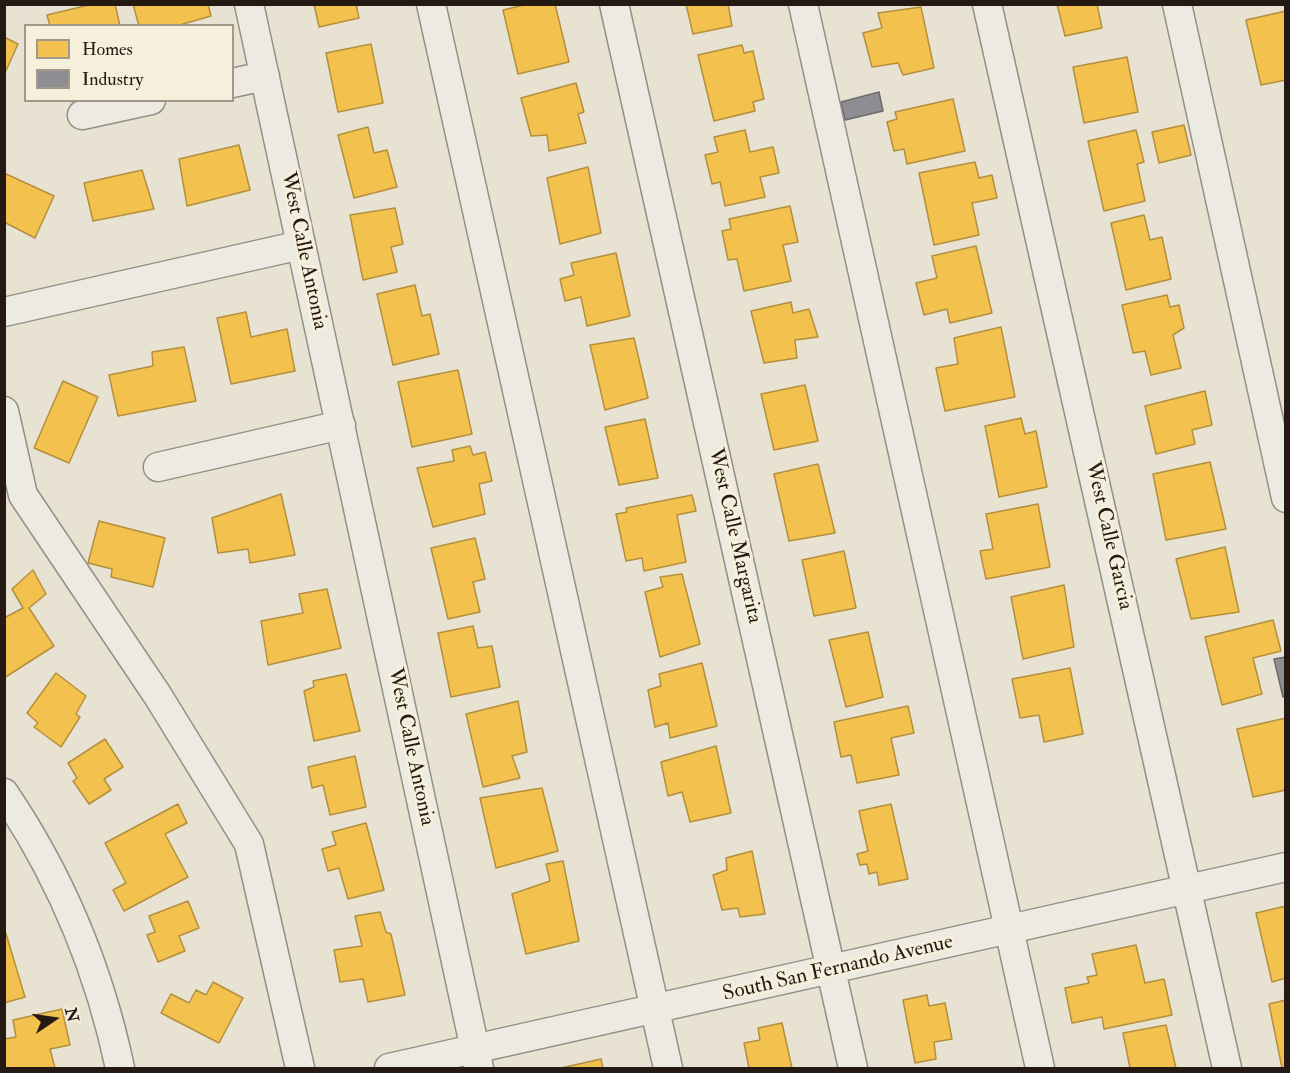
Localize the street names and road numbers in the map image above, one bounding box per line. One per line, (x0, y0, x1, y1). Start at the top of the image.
street label: West Calle Antonia (274, 170, 332, 332)
street label: West Calle Margarita (702, 446, 766, 626)
street label: West Calle Garcia (1079, 460, 1137, 612)
street label: West Calle Antonia (381, 666, 439, 828)
street label: South San Fernando Avenue (720, 930, 956, 1008)

